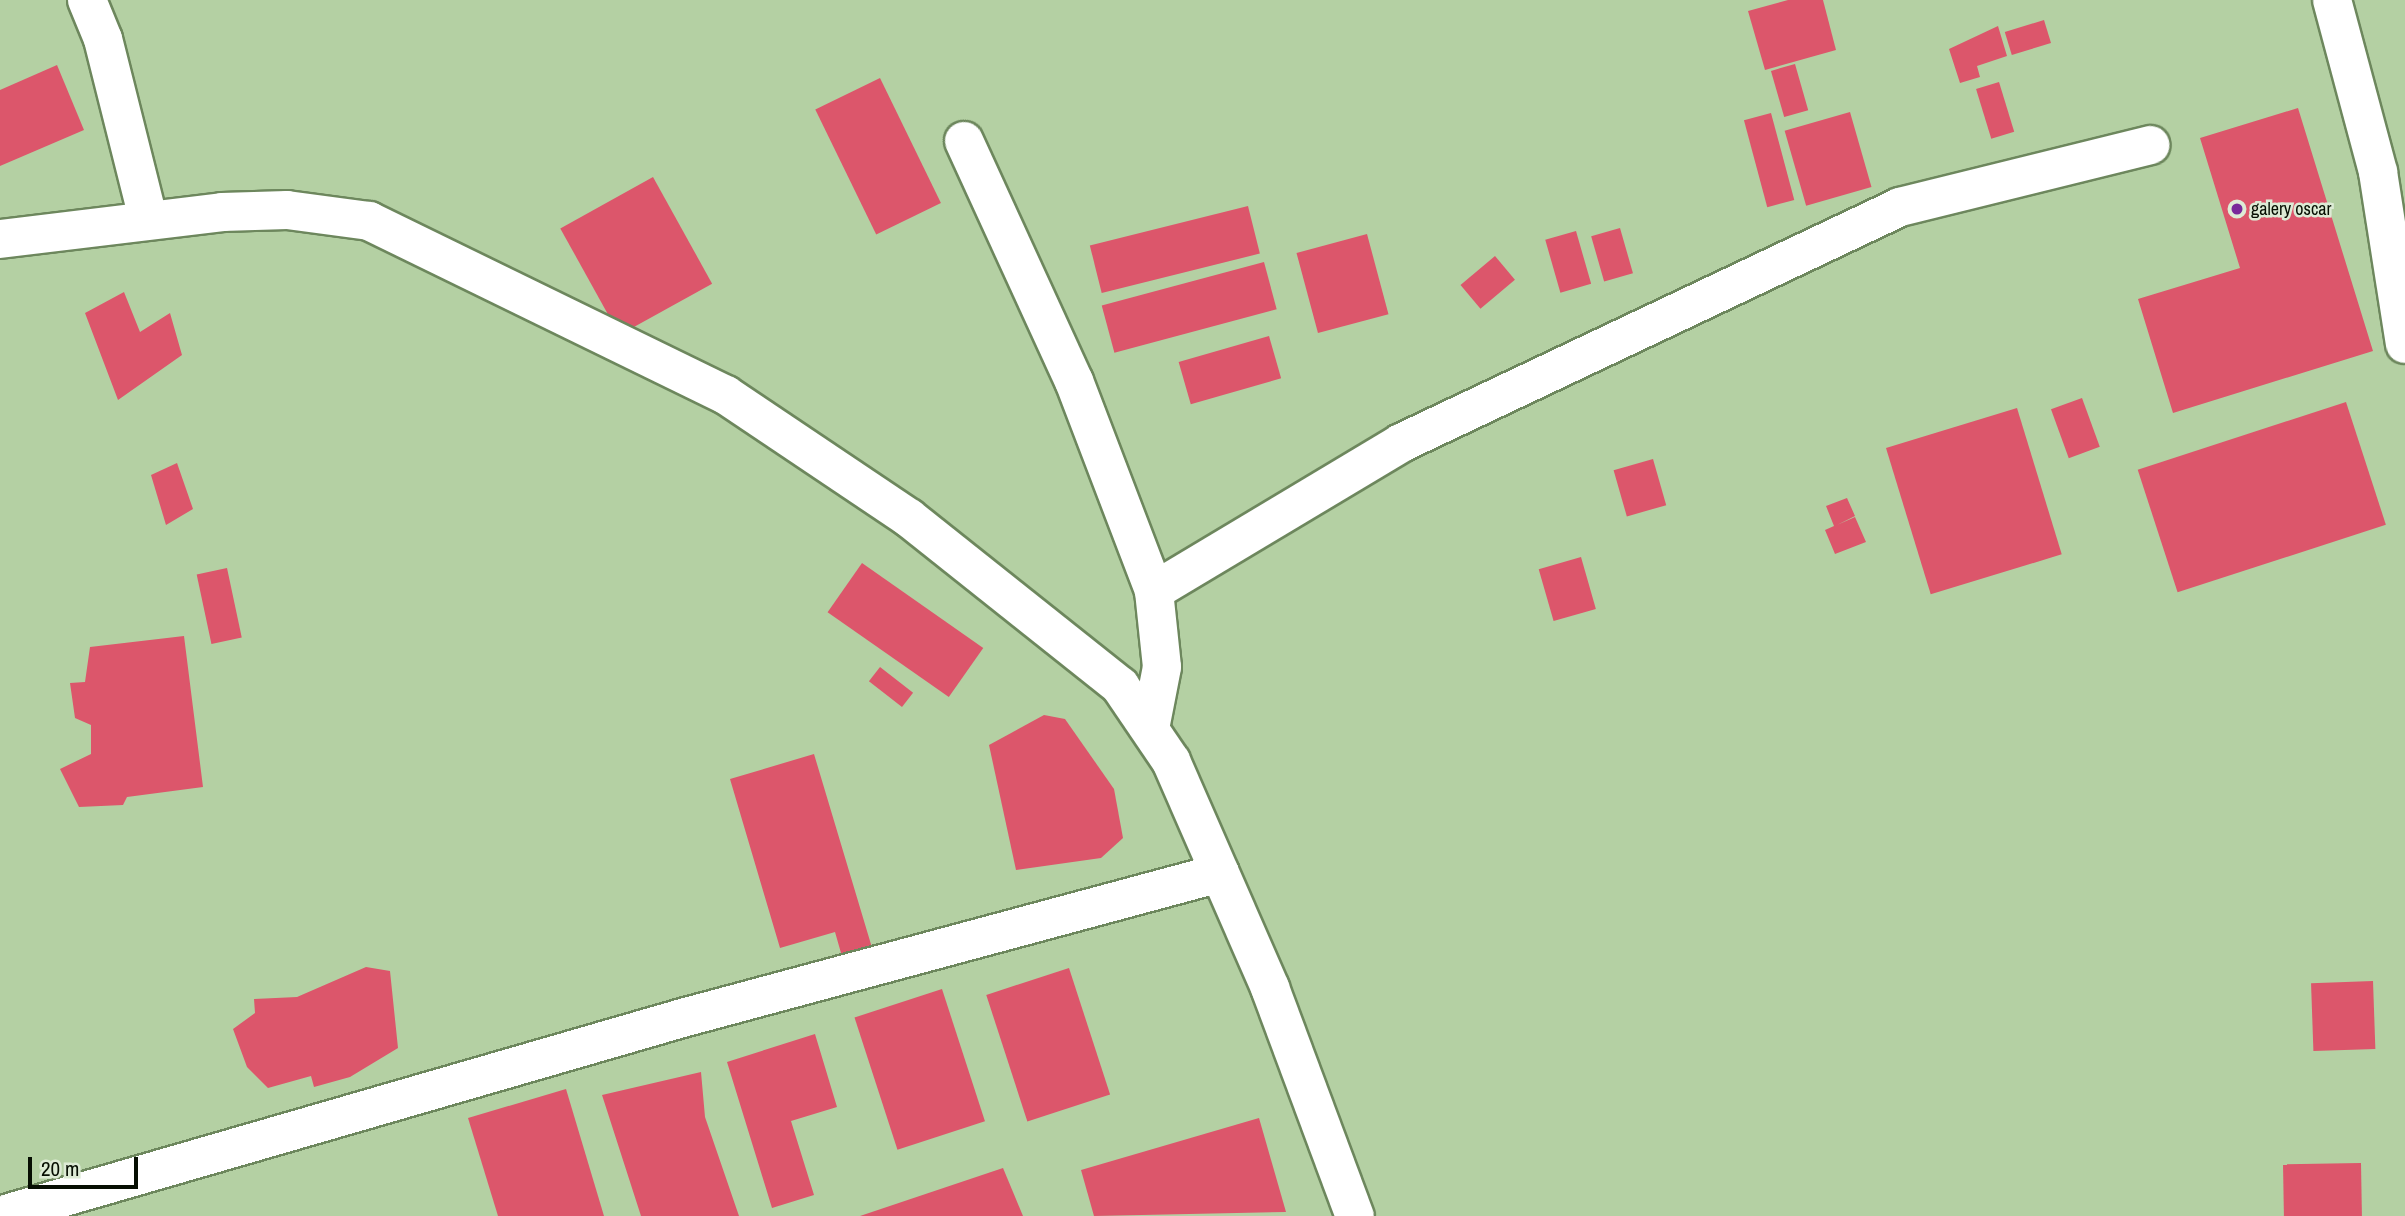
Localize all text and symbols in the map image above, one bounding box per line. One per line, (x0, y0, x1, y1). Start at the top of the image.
place label: galery oscar (2251, 198, 2331, 220)
marker: galery oscar (2229, 201, 2245, 217)
scale bar (32, 1142, 142, 1186)
text: 20 m (41, 1154, 79, 1183)

